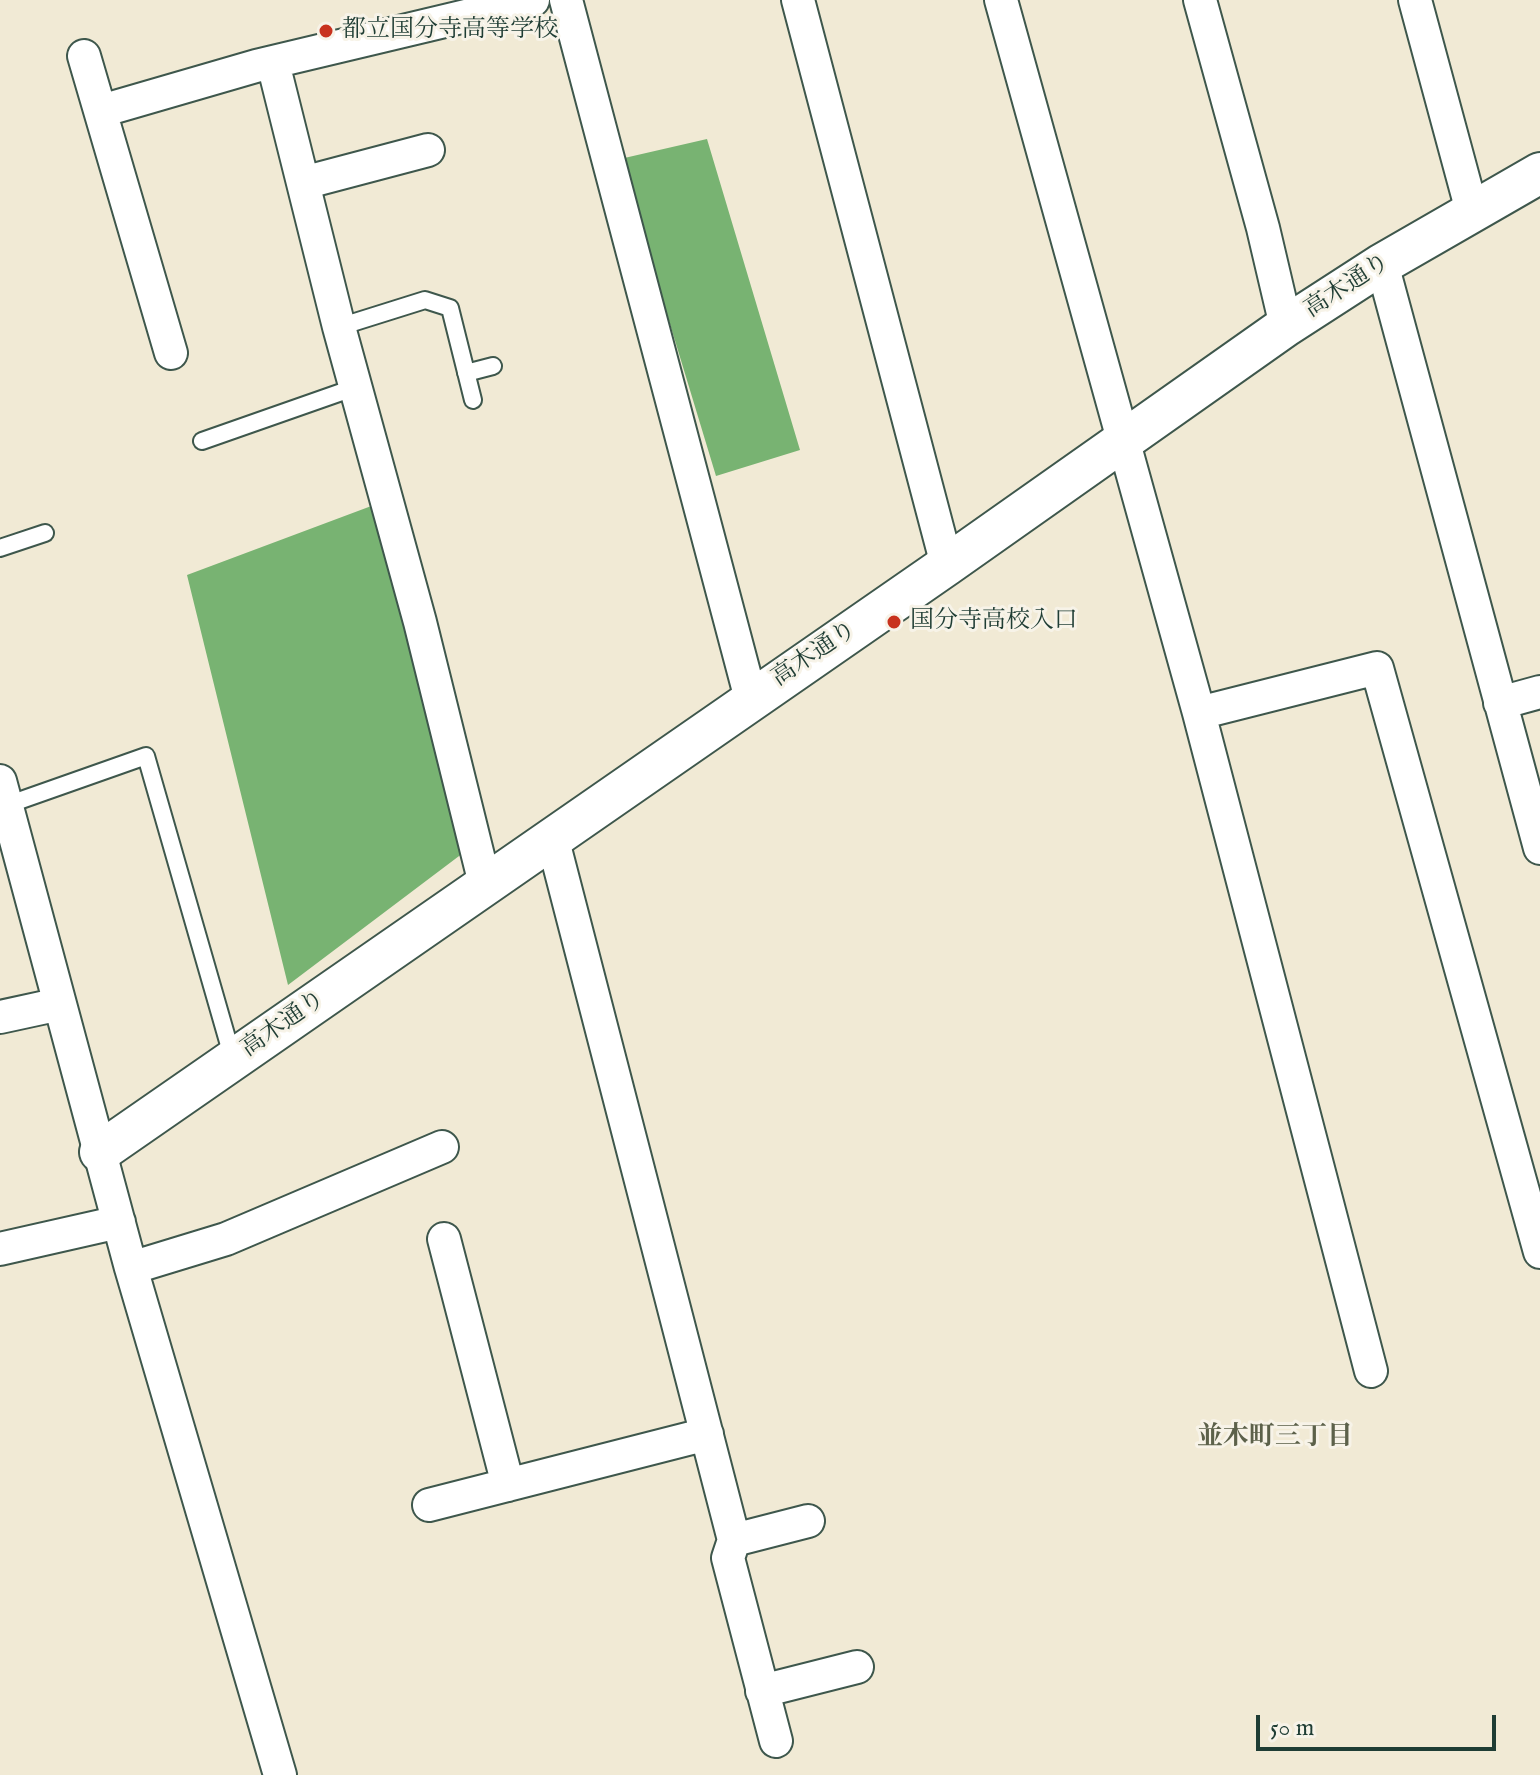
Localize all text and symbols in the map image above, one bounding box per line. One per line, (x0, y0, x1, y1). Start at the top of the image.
place label: 都立国分寺高等学校 (342, 17, 558, 45)
marker: 都立国分寺高等学校 (317, 22, 335, 40)
street label: 高木通り (1300, 249, 1396, 325)
place label: 国分寺高校入口 (910, 608, 1078, 636)
marker: 国分寺高校入口 (885, 613, 903, 631)
street label: 高木通り (767, 616, 863, 694)
street label: 高木通り (236, 986, 332, 1064)
district label: 並木町三丁目 (1197, 1423, 1353, 1455)
scale bar (1260, 1699, 1500, 1749)
text: 50 m (1270, 1713, 1314, 1744)

